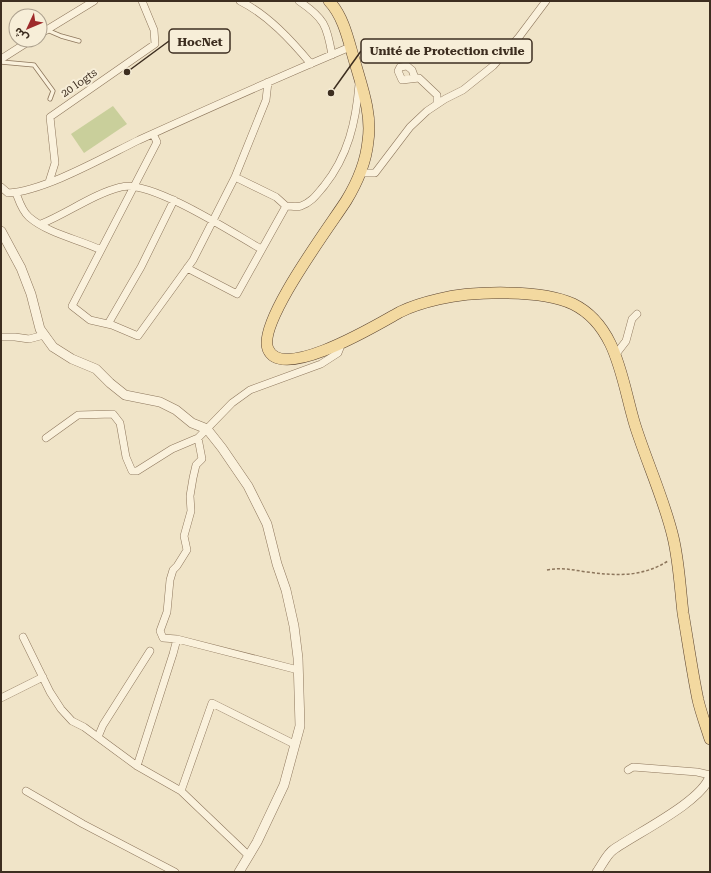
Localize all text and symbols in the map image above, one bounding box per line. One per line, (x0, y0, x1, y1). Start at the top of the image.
north arrow (8, 8, 48, 48)
text: ش (11, 25, 31, 45)
callout: HocNet (169, 29, 230, 53)
text: HocNet (177, 35, 223, 49)
callout: Unité de Protection civile (361, 39, 532, 63)
text: Unité de Protection civile (370, 44, 525, 58)
street label: 20 logts (58, 66, 100, 100)

